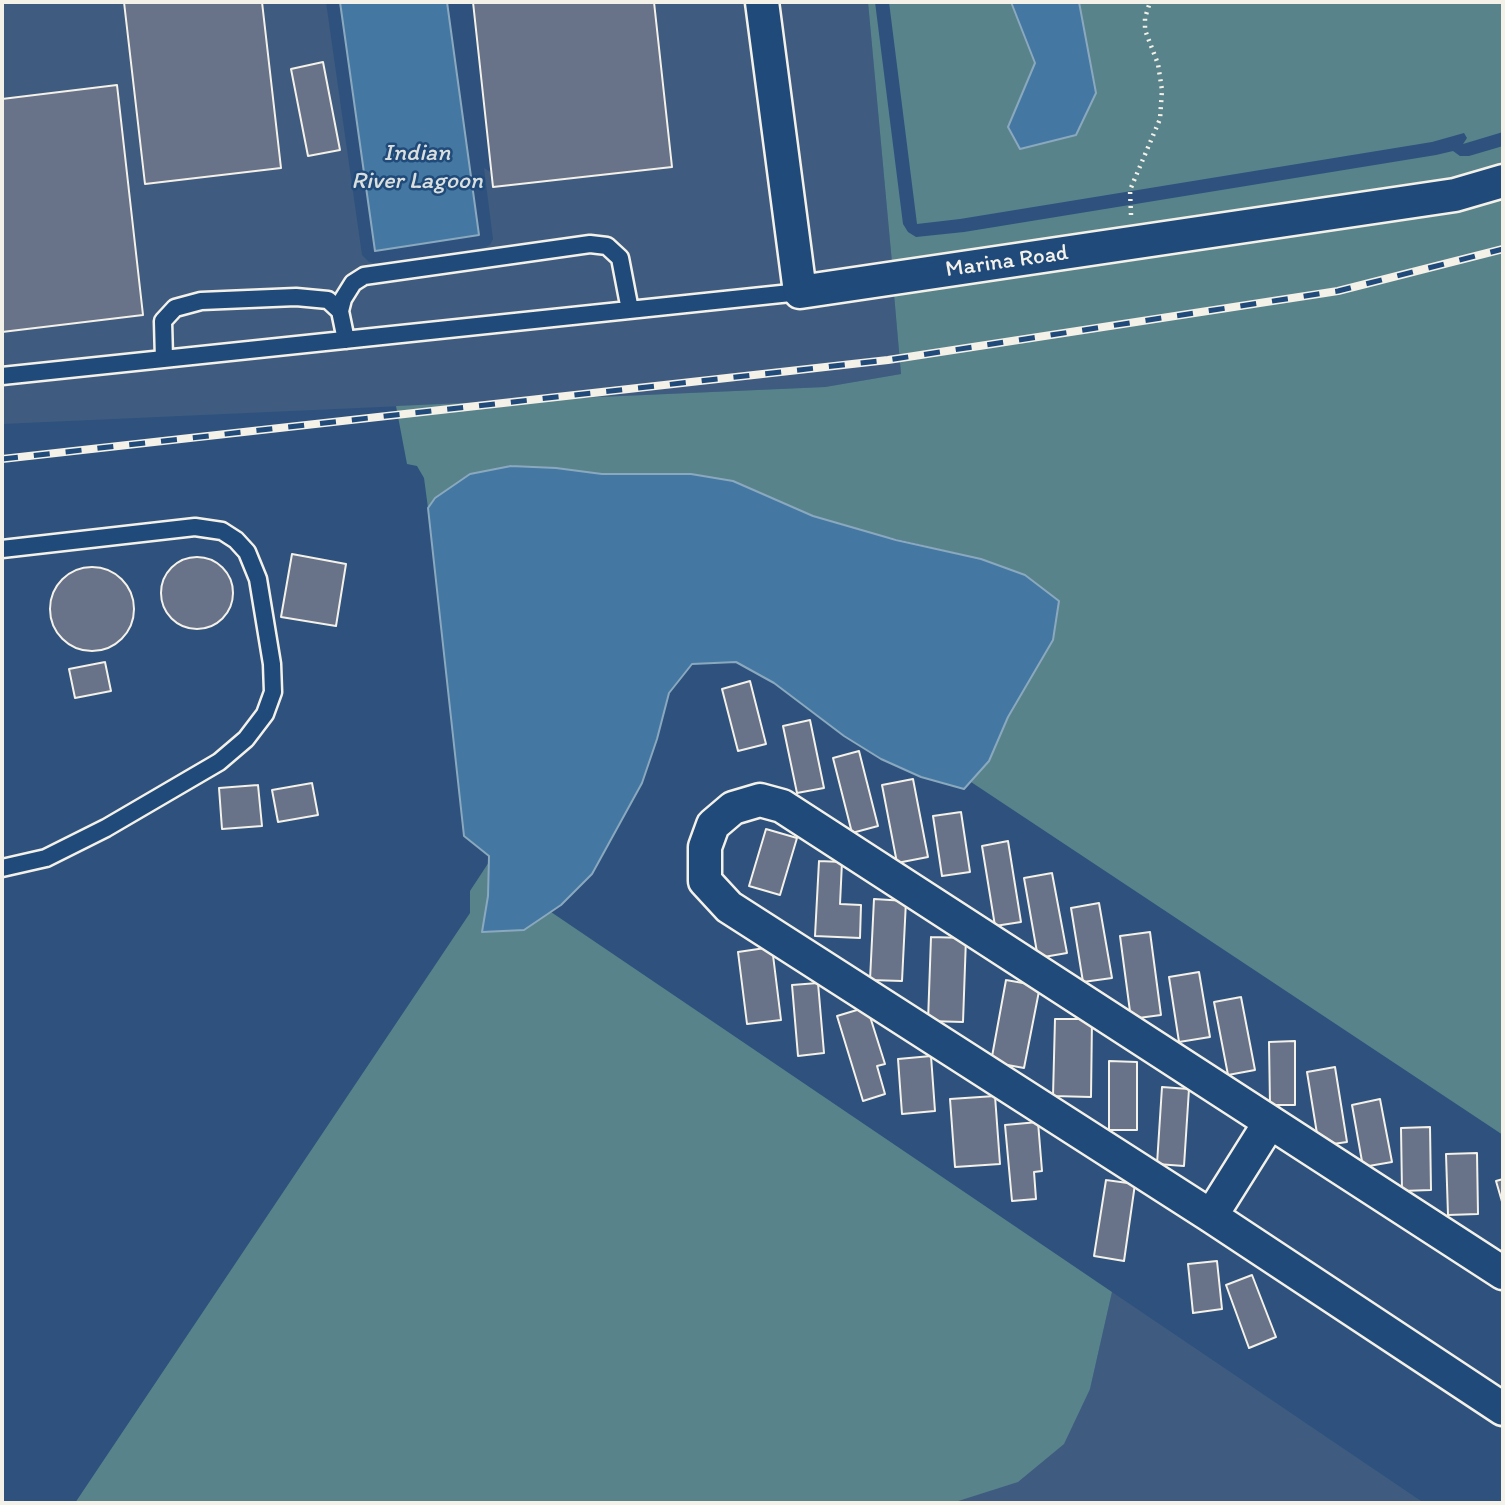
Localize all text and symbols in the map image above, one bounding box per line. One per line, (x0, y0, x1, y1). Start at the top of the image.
water label: Indian River Lagoon (351, 140, 483, 196)
street label: Marina Road (944, 240, 1070, 284)

